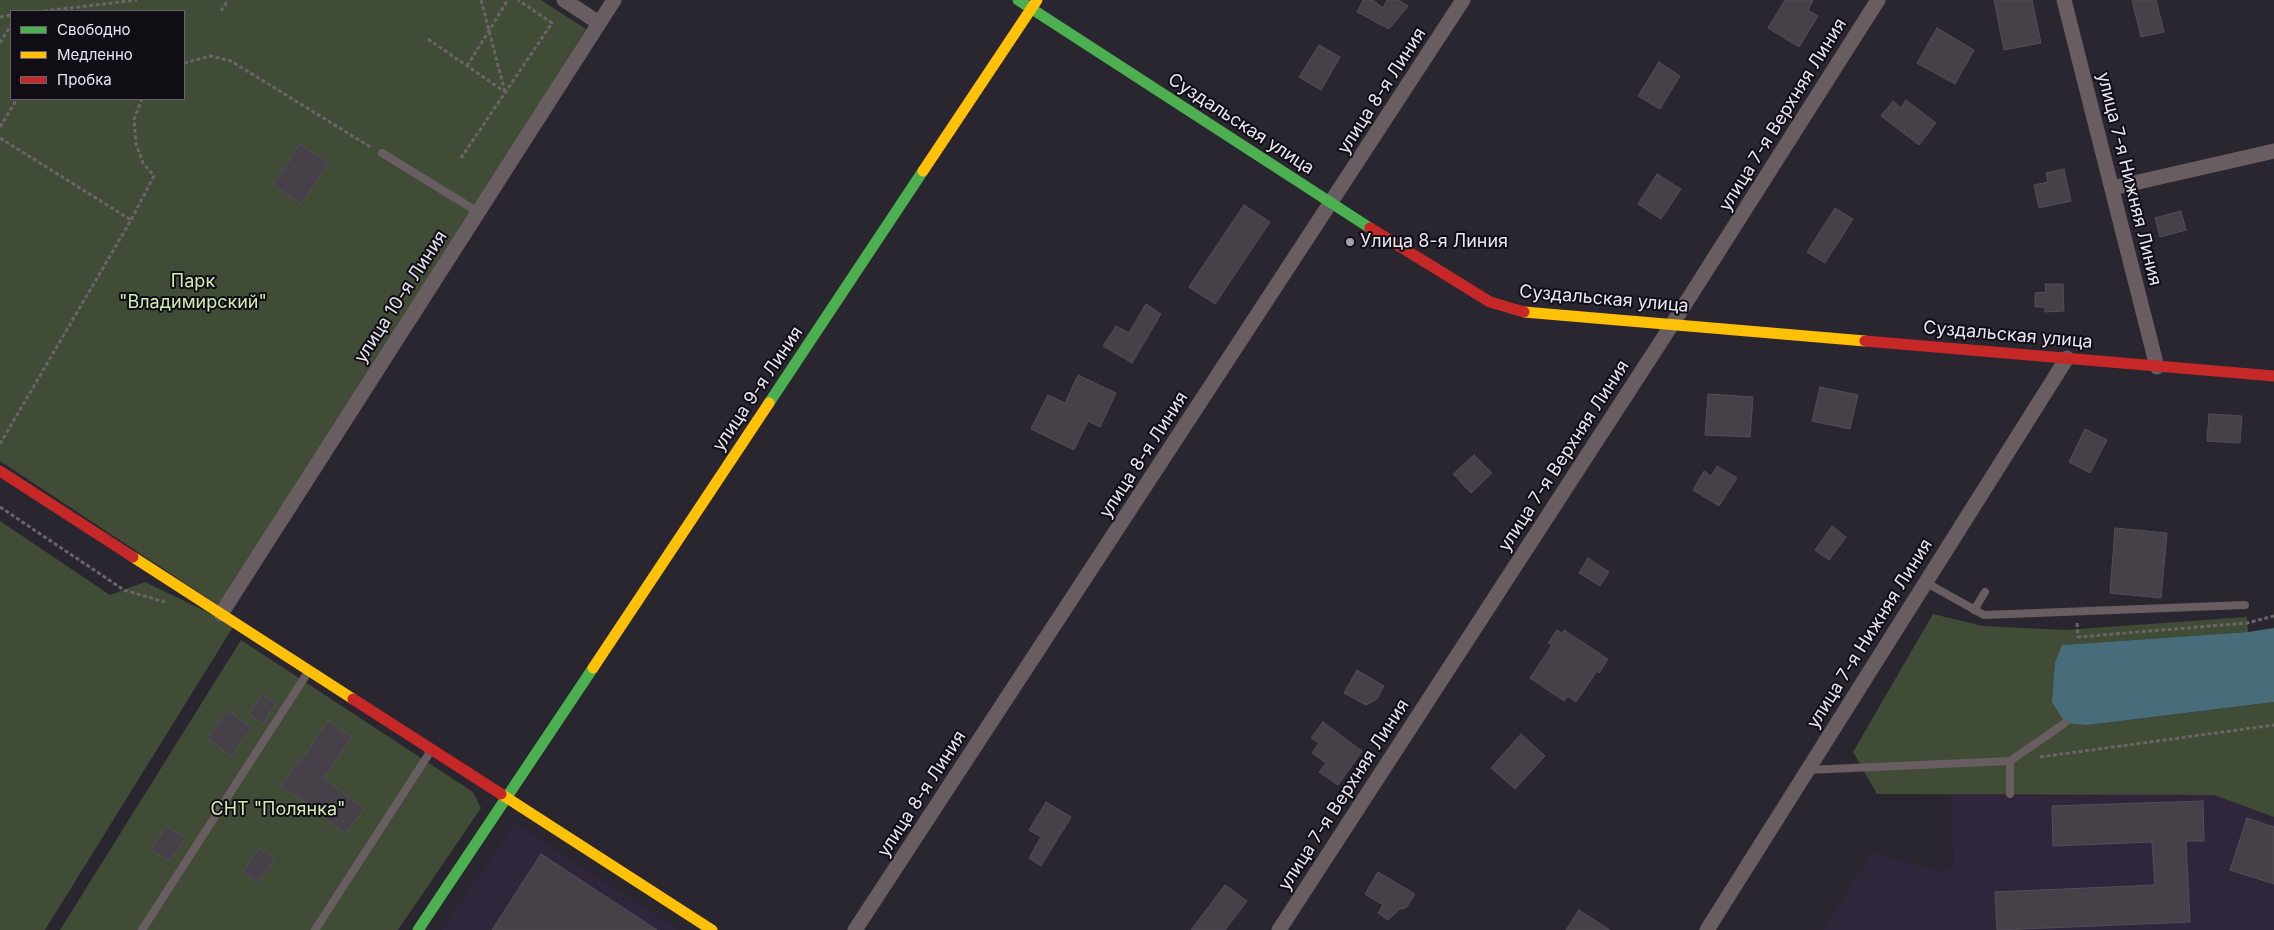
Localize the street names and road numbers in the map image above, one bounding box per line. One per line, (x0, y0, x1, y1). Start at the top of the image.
street label: улица 7-я Верхняя Линия (1715, 15, 1851, 215)
street label: улица 8-я Линия (1333, 24, 1431, 158)
street label: Суздальская улица (1164, 69, 1318, 179)
street label: улица 7-я Нижняя Линия (2092, 70, 2166, 288)
street label: улица 10-я Линия (350, 227, 452, 367)
street label: Суздальская улица (1518, 281, 1690, 317)
street label: Суздальская улица (1922, 317, 2094, 353)
street label: улица 9-я Линия (708, 322, 808, 456)
street label: улица 7-я Верхняя Линия (1494, 356, 1634, 556)
street label: улица 8-я Линия (1095, 388, 1193, 522)
street label: улица 7-я Нижняя Линия (1803, 535, 1937, 733)
street label: улица 7-я Верхняя Линия (1274, 695, 1414, 895)
street label: улица 8-я Линия (873, 727, 971, 861)

